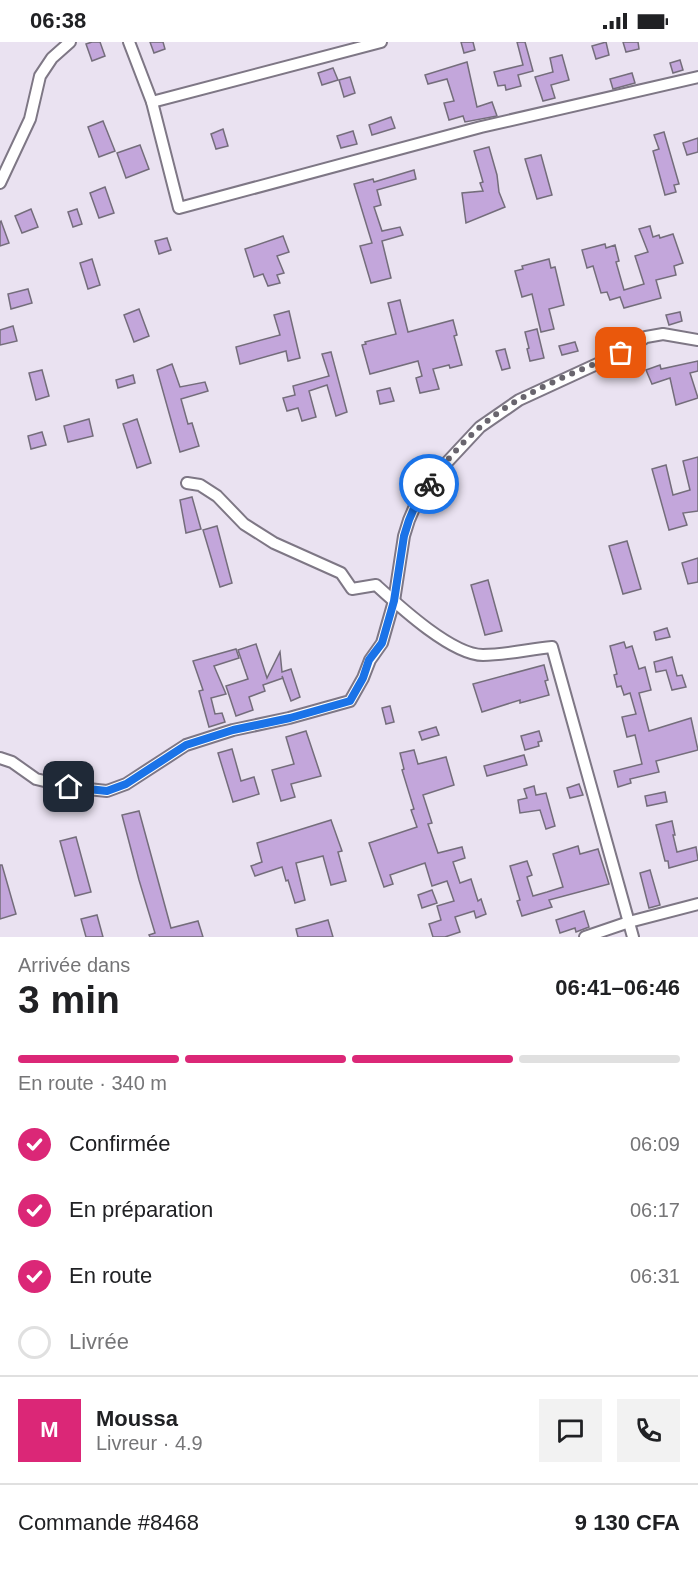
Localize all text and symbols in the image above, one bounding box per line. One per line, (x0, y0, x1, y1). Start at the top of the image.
text: 06:38 (30, 8, 86, 33)
pin (595, 327, 646, 378)
icon: bag (604, 336, 637, 369)
courier (399, 454, 459, 514)
icon: bike (413, 468, 446, 501)
pin (43, 761, 94, 812)
icon: home (52, 770, 85, 803)
text: Arrivée dans (18, 954, 130, 976)
text: 06:41–06:46 (555, 975, 680, 1000)
text: 3 min (18, 978, 120, 1021)
text: En route · 340 m (18, 1072, 167, 1094)
icon: check (18, 1128, 51, 1161)
text: Confirmée (69, 1131, 170, 1156)
text: 06:09 (630, 1133, 680, 1155)
icon: check (18, 1194, 51, 1227)
text: En préparation (69, 1197, 213, 1222)
text: 06:17 (630, 1199, 680, 1221)
icon: check (18, 1260, 51, 1293)
text: En route (69, 1263, 152, 1288)
text: 06:31 (630, 1265, 680, 1287)
text: Livrée (69, 1329, 129, 1354)
button: chat (539, 1399, 602, 1462)
button: phone (617, 1399, 680, 1462)
text: Moussa (96, 1406, 178, 1431)
text: M (40, 1417, 59, 1442)
text: Livreur · 4.9 (96, 1432, 203, 1454)
text: Commande #8468 (18, 1510, 199, 1535)
text: 9 130 CFA (575, 1510, 680, 1535)

